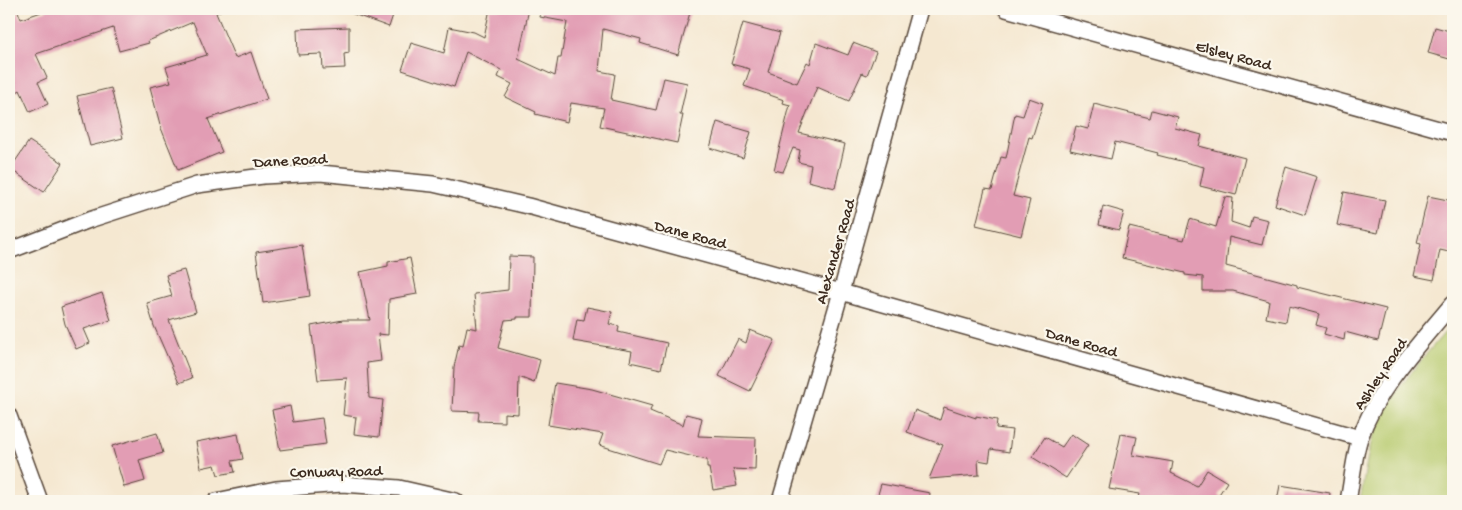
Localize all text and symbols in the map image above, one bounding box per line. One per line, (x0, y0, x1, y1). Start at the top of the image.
street label: Elsley Road (1193, 38, 1275, 77)
street label: Dane Road (252, 151, 329, 174)
street label: Alexander Road (813, 196, 862, 307)
street label: Dane Road (651, 217, 730, 256)
street label: Dane Road (1042, 325, 1121, 364)
street label: Ashley Road (1351, 334, 1414, 414)
street label: Conway Road (290, 463, 384, 484)

